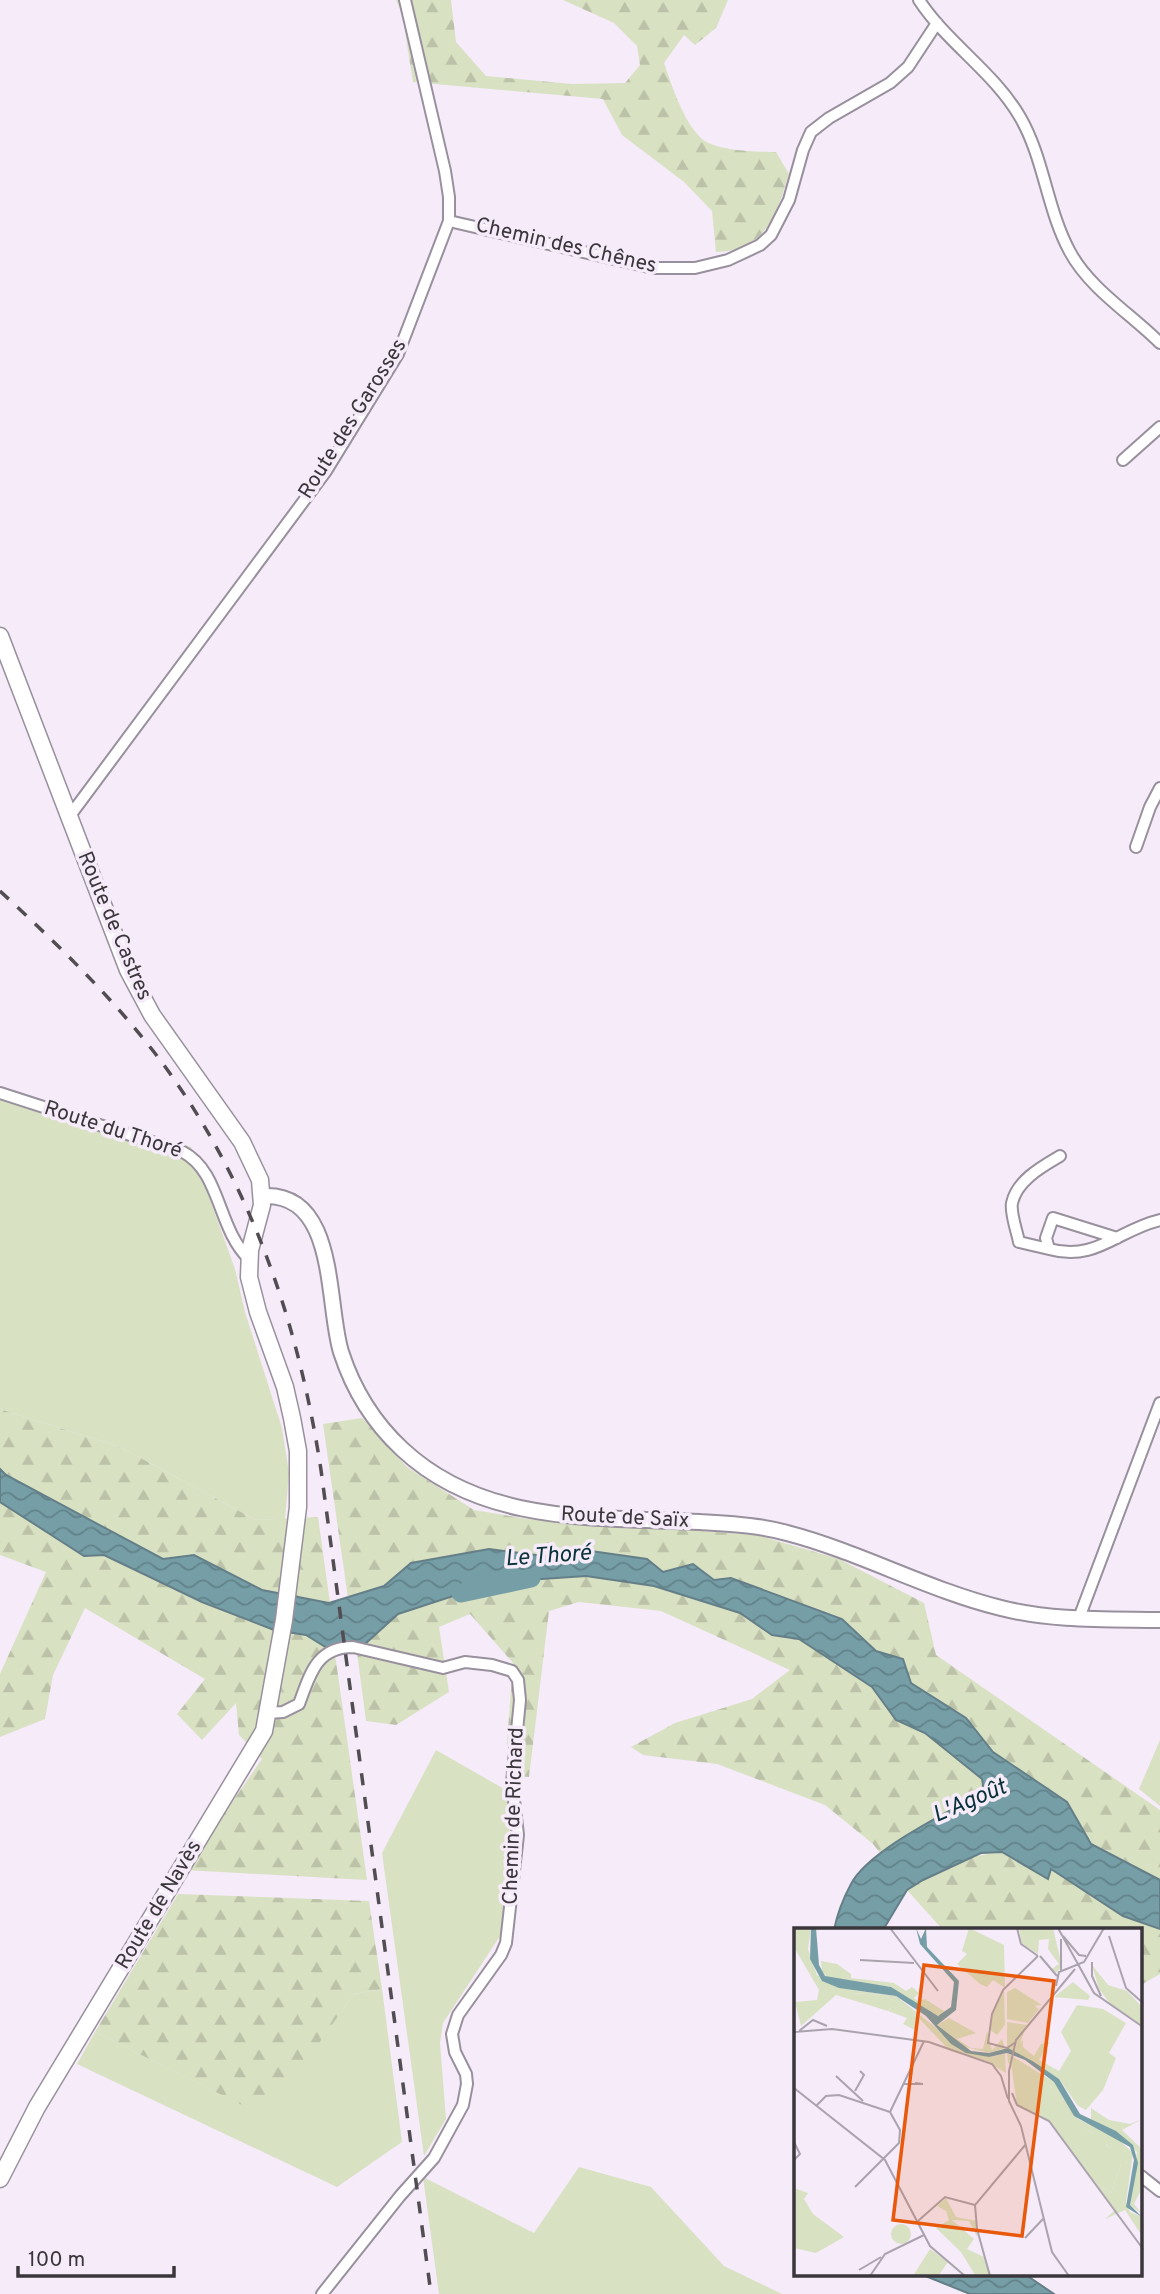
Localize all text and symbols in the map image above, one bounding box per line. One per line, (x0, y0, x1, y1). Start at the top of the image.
street label: Chemin des Chênes (473, 212, 659, 280)
street label: Route des Garosses (293, 334, 413, 504)
street label: Route de Castres (71, 848, 157, 1004)
street label: Route du Thoré (41, 1095, 185, 1165)
street label: Route de Saïx (560, 1501, 690, 1535)
water label: Le Thoré (504, 1539, 594, 1574)
street label: Chemin de Richard (497, 1727, 531, 1905)
water label: L'Agoût (929, 1773, 1013, 1830)
street label: Route de Navès (110, 1835, 208, 1975)
inset map (794, 1928, 1142, 2276)
scale bar (18, 2234, 173, 2278)
text: 100 m (28, 2247, 85, 2274)

